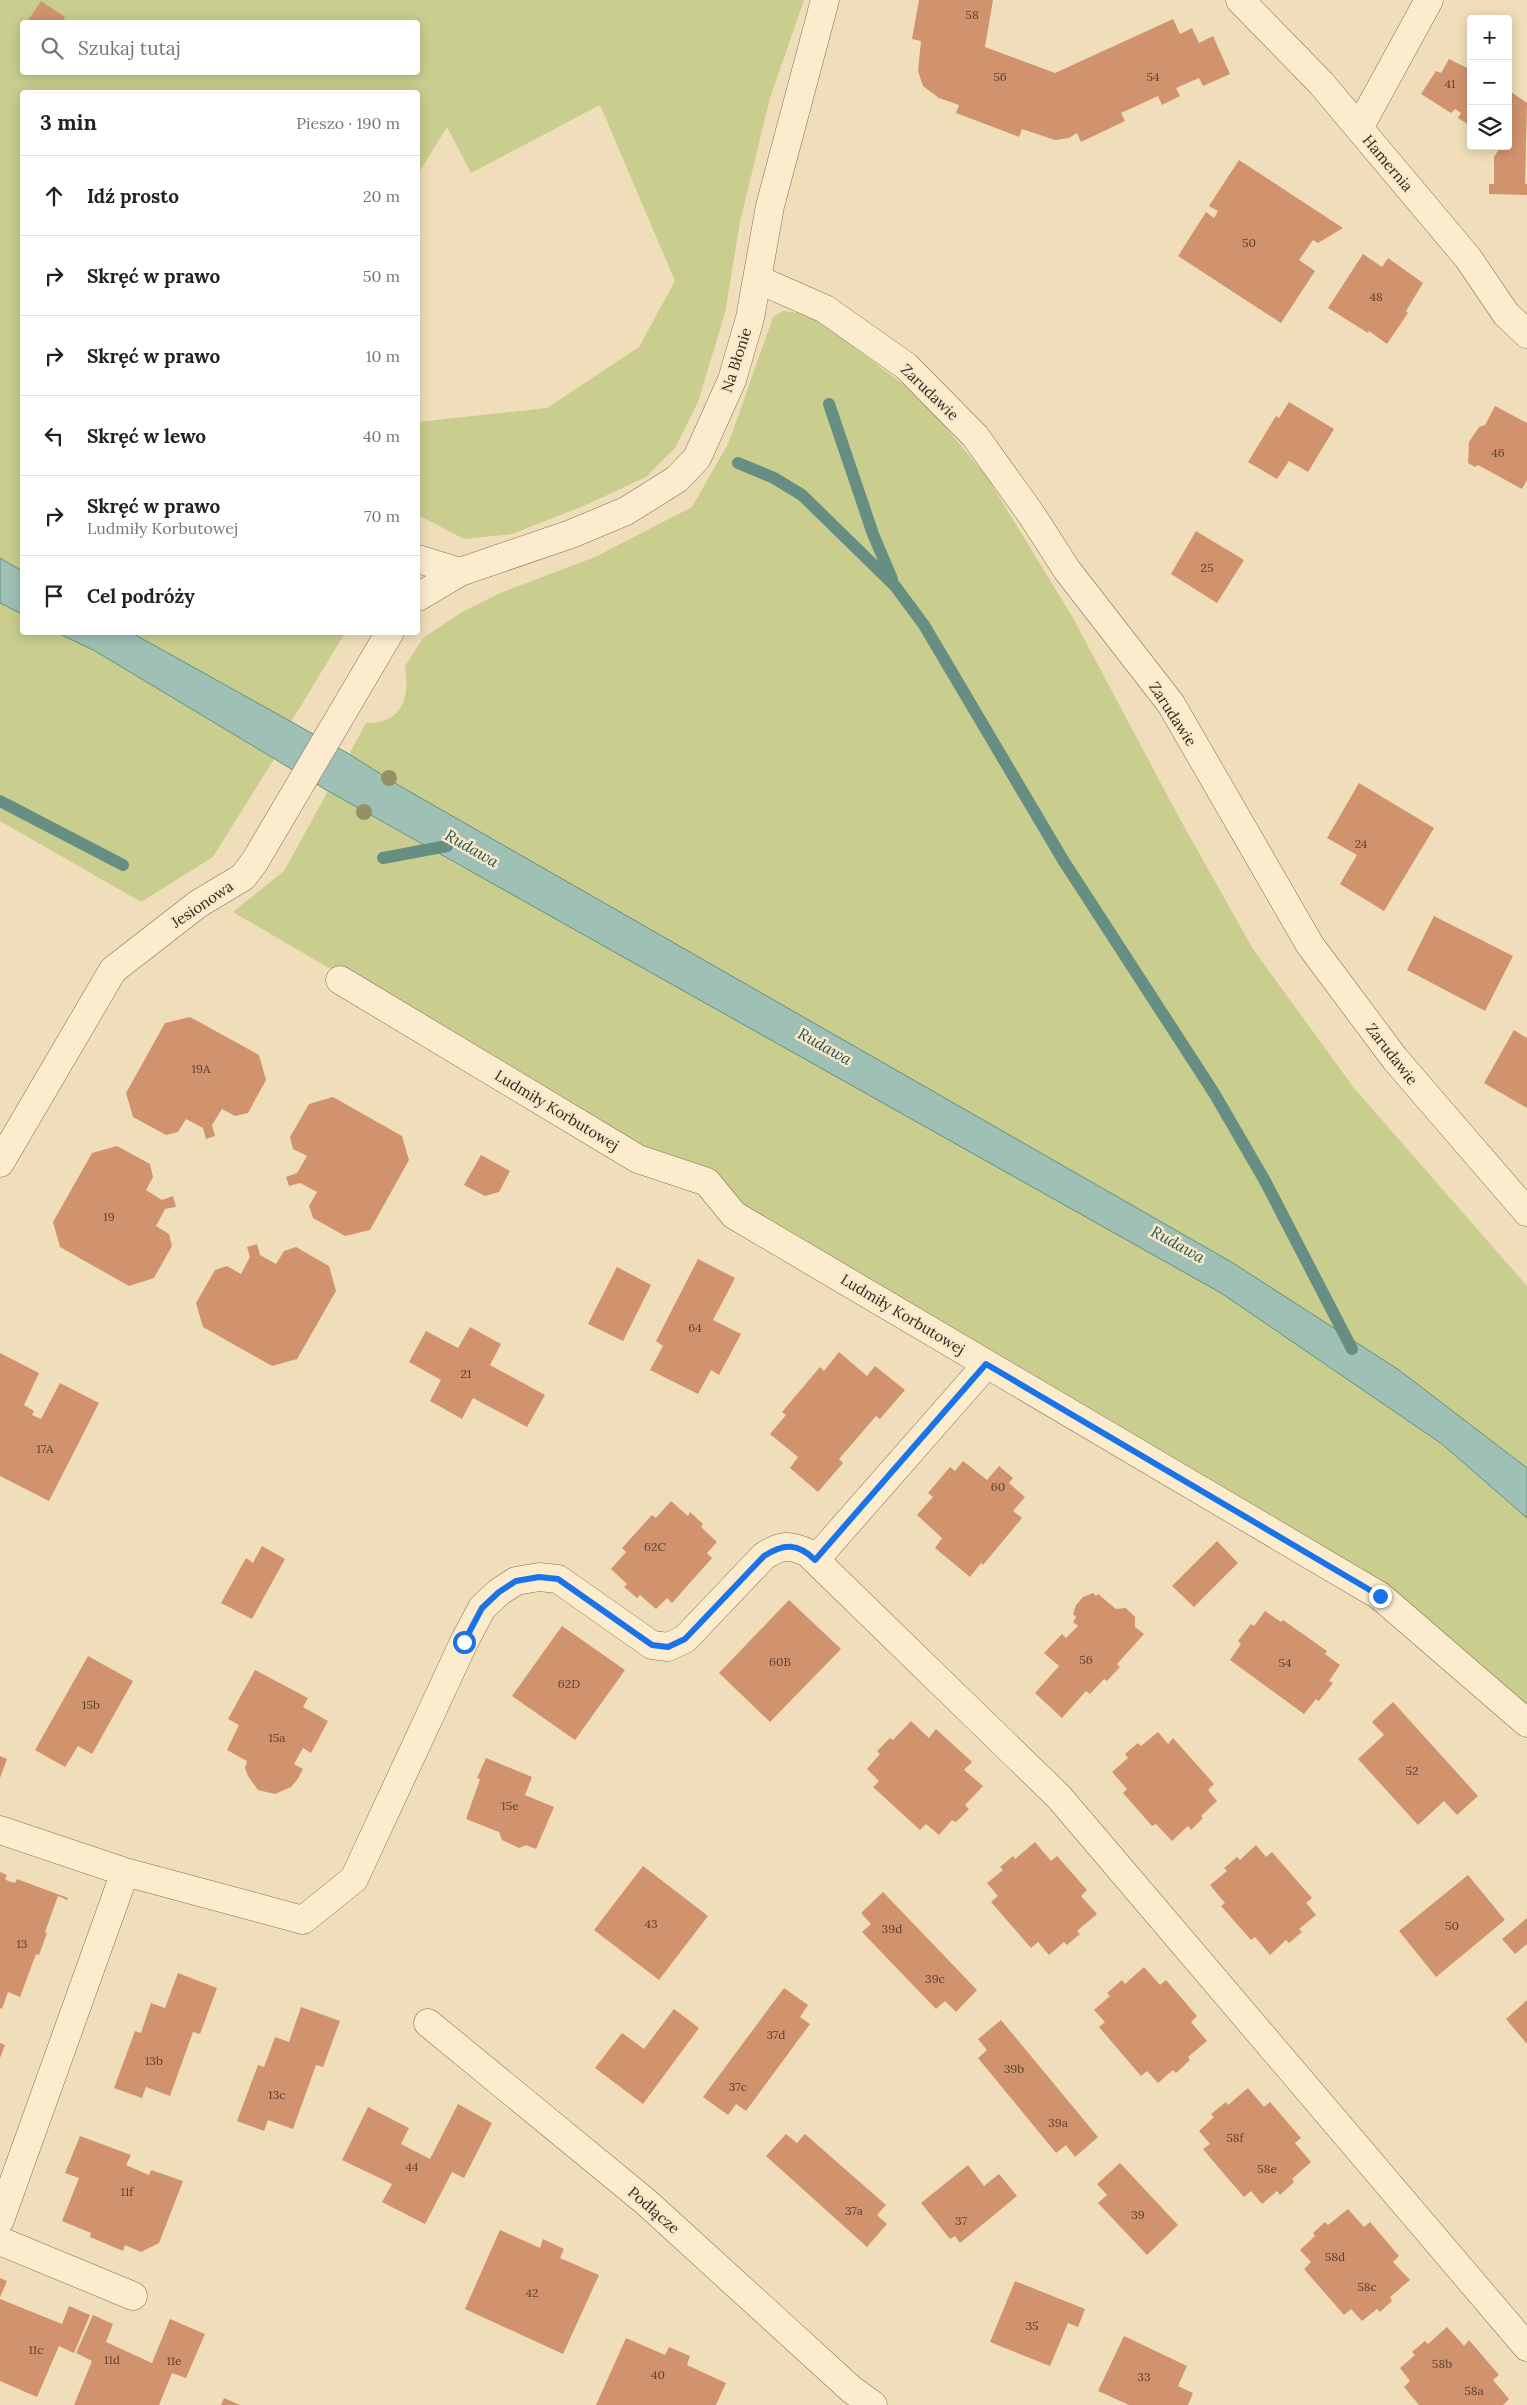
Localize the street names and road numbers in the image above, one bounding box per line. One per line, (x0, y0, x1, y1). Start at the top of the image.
street label: Hamernia (1359, 131, 1417, 196)
street label: Na Błonie (717, 325, 755, 395)
street label: Zarudawie (897, 360, 963, 424)
street label: Zarudawie (1145, 678, 1201, 750)
street label: Jesionowa (167, 876, 237, 932)
street label: Zarudawie (1362, 1019, 1422, 1089)
street label: Ludmiły Korbutowej (491, 1065, 623, 1155)
street label: Ludmiły Korbutowej (837, 1269, 969, 1359)
street label: Podłącze (624, 2182, 684, 2238)

